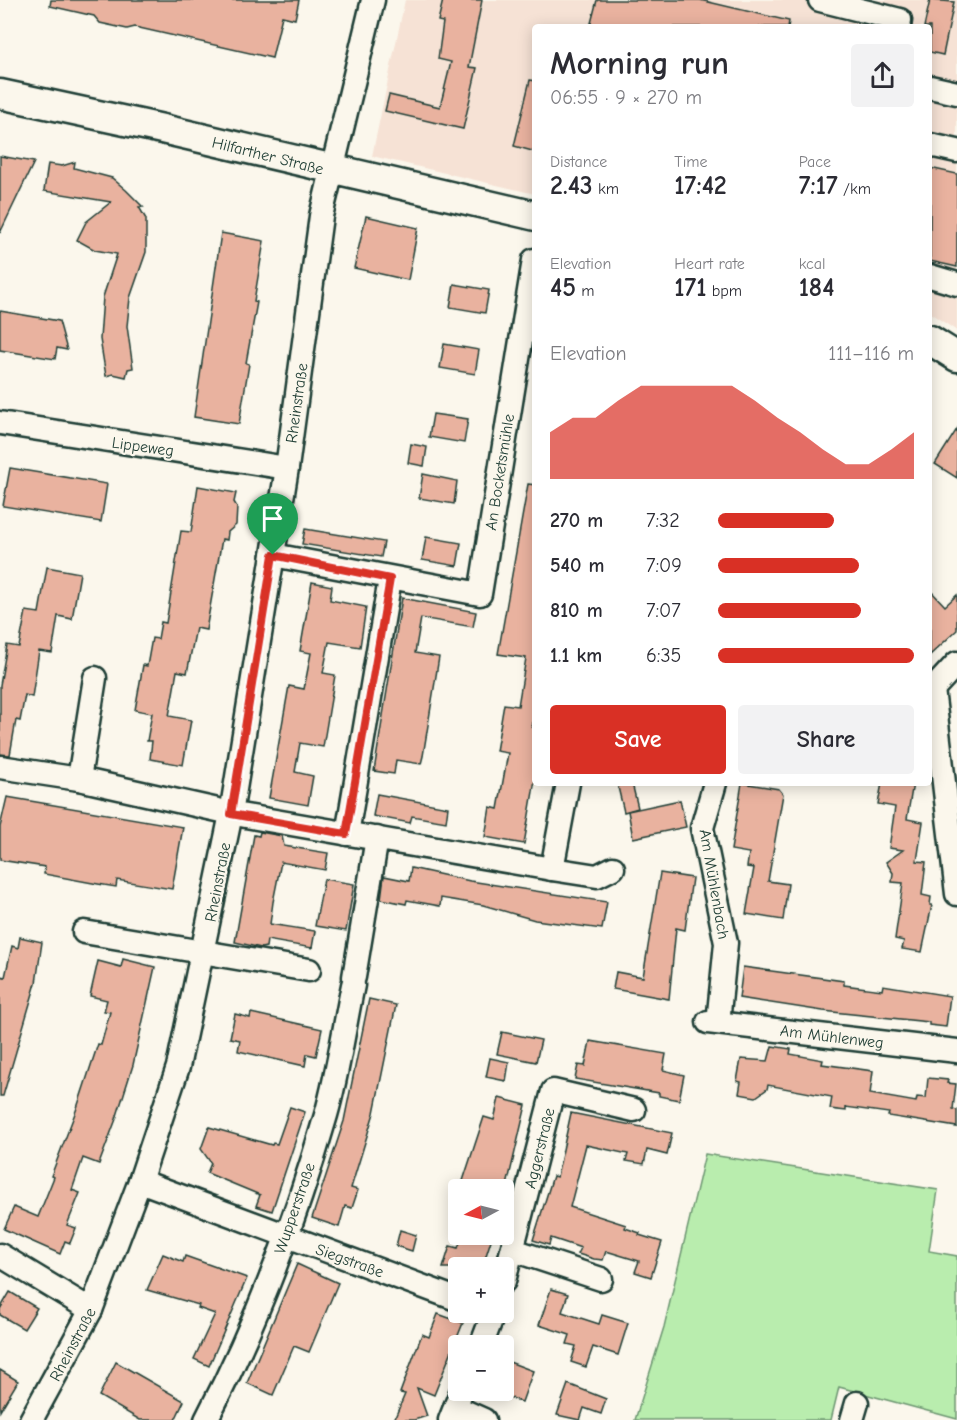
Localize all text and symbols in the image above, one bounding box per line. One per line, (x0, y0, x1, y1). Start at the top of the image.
text: Morning run (550, 44, 729, 82)
button: share (851, 44, 914, 107)
text: 06:55 · 9 × 270 m (550, 86, 702, 109)
street label: Hilfarther Straße (210, 133, 325, 179)
text: Distance (550, 153, 607, 171)
text: Time (674, 153, 708, 171)
text: Pace (799, 153, 831, 171)
text: 2.43 (550, 171, 593, 201)
text: 17:42 (674, 171, 727, 201)
text: 7:17 (799, 171, 838, 201)
text: km (593, 180, 619, 198)
text: /km (838, 180, 871, 198)
text: Elevation (550, 255, 611, 273)
text: Heart rate (674, 255, 745, 273)
text: kcal (799, 255, 826, 273)
text: 45 (550, 273, 576, 303)
text: 171 (674, 273, 706, 303)
text: 184 (799, 273, 834, 303)
text: m (576, 282, 595, 300)
text: bpm (706, 282, 742, 300)
text: Elevation (550, 342, 627, 365)
text: 111–116 m (828, 342, 914, 365)
street label: Rheinstraße (282, 362, 312, 444)
street label: An Bocketsmühle (482, 413, 518, 532)
street label: Lippeweg (111, 434, 175, 460)
pin (247, 493, 298, 555)
icon: arrive (256, 502, 289, 535)
text: 270 m (550, 509, 603, 532)
text: 7:32 (646, 509, 680, 532)
text: 540 m (550, 554, 604, 577)
text: 7:09 (646, 554, 682, 577)
text: 810 m (550, 599, 603, 622)
text: 7:07 (646, 599, 681, 622)
text: 1.1 km (550, 644, 602, 667)
text: 6:35 (646, 644, 681, 667)
button: Save (550, 705, 726, 774)
button: Share (738, 705, 914, 774)
street label: Am Mühlenbach (695, 828, 733, 941)
street label: Rheinstraße (201, 841, 235, 923)
street label: Am Mühlenweg (779, 1022, 885, 1052)
street label: Aggerstraße (521, 1106, 559, 1190)
street label: Wupperstraße (271, 1160, 319, 1256)
north arrow (448, 1179, 514, 1245)
map controls (448, 1179, 514, 1401)
street label: Siegstraße (313, 1240, 386, 1282)
button: + (448, 1257, 514, 1323)
street label: Rheinstraße (46, 1305, 100, 1384)
button: − (448, 1335, 514, 1401)

